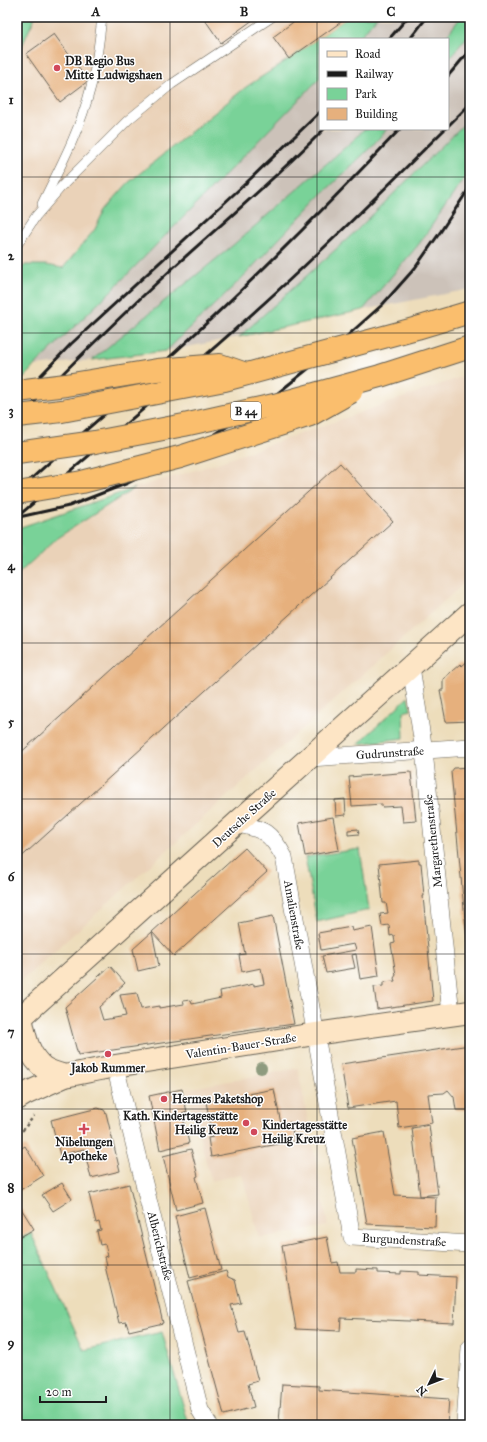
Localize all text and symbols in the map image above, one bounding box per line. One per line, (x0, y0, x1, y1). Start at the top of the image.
text: A (91, 4, 101, 20)
text: B (240, 4, 249, 20)
text: C (387, 4, 396, 20)
legend (319, 38, 449, 130)
text: Road (355, 47, 381, 61)
place label: DB Regio Bus Mitte Ludwigshaen (65, 54, 163, 83)
marker: DB Regio Bus Mitte Ludwigshaen (52, 63, 62, 73)
text: Railway (355, 67, 394, 81)
text: Park (355, 87, 377, 101)
text: 1 (8, 92, 14, 108)
text: Building (355, 107, 398, 122)
text: 2 (8, 248, 15, 264)
road number: B 44 (231, 402, 261, 420)
text: 3 (8, 403, 14, 419)
text: 4 (7, 558, 15, 574)
text: 5 (8, 714, 15, 730)
street label: Gudrunstraße (356, 744, 424, 762)
street label: Deutsche Straße (209, 786, 279, 850)
street label: Margarethenstraße (421, 794, 446, 888)
text: 6 (8, 869, 16, 885)
street label: Amalienstraße (281, 878, 307, 951)
text: 7 (8, 1024, 15, 1040)
street label: Valentin-Bauer-Straße (184, 1030, 297, 1062)
marker: Jakob Rummer (103, 1049, 113, 1059)
place label: Jakob Rummer (69, 1061, 145, 1076)
place label: Hermes Paketshop (172, 1092, 263, 1107)
marker: Hermes Paketshop (159, 1094, 169, 1104)
place label: Kath. Kindertagesstätte Heilig Kreuz (123, 1109, 238, 1138)
marker: Kath. Kindertagesstätte Heilig Kreuz (241, 1118, 251, 1128)
place label: Kindertagesstätte Heilig Kreuz (262, 1118, 347, 1147)
marker: Nibelungen Apotheke (79, 1124, 89, 1134)
marker: Kindertagesstätte Heilig Kreuz (249, 1127, 259, 1137)
place label: Nibelungen Apotheke (55, 1135, 113, 1164)
text: 8 (8, 1180, 15, 1196)
street label: Alberichstraße (144, 1209, 175, 1282)
street label: Burgundenstraße (361, 1231, 446, 1250)
text: 9 (8, 1335, 15, 1351)
north arrow (409, 1364, 449, 1404)
scale bar (40, 1378, 106, 1404)
text: N (414, 1382, 430, 1398)
text: 20 m (46, 1385, 72, 1399)

